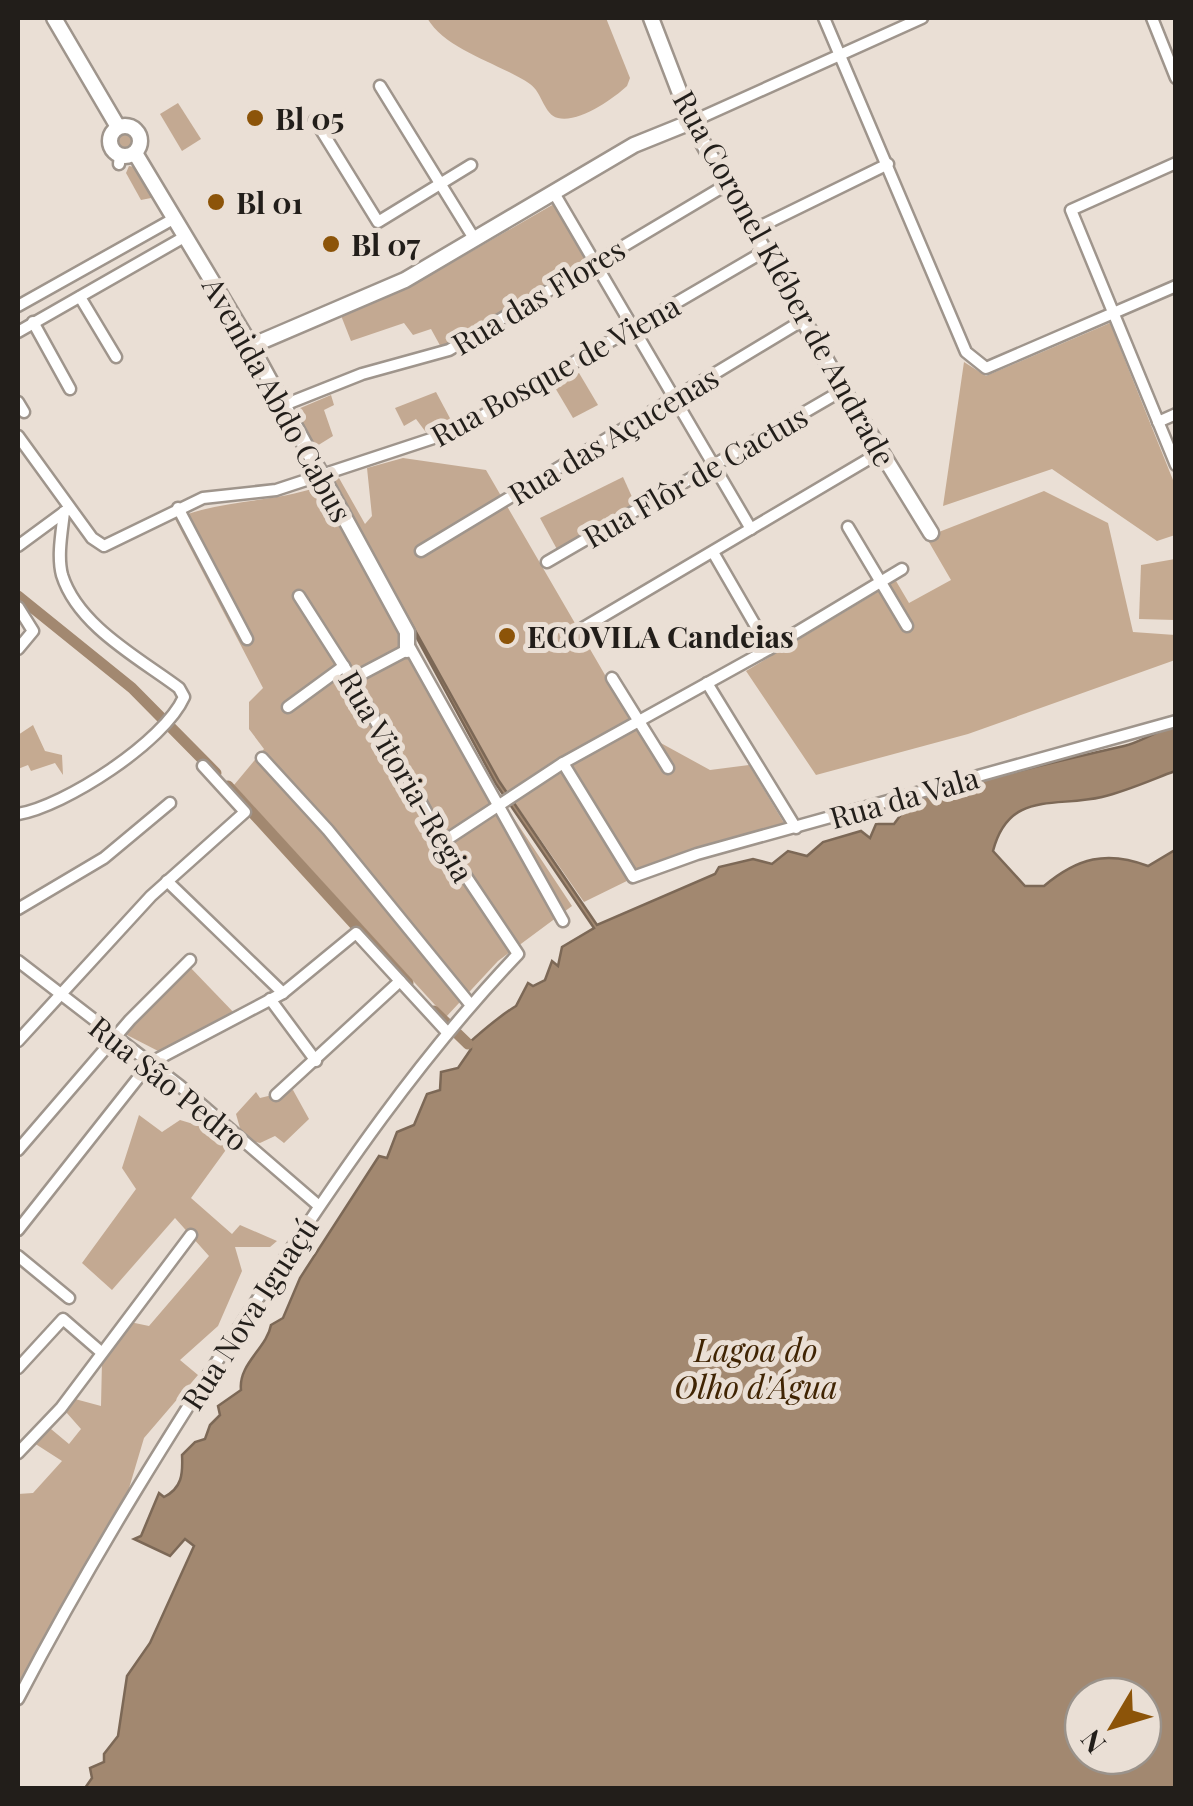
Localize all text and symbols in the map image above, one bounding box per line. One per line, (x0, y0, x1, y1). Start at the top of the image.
street label: Rua Coronel Kléber de Andrade (665, 83, 905, 473)
place label: Bl 05 (275, 98, 344, 138)
marker: Bl 05 (244, 107, 266, 129)
place label: Bl 01 (236, 182, 303, 222)
marker: Bl 01 (205, 191, 227, 213)
place label: Bl 07 (351, 224, 421, 264)
street label: Rua das Flores (444, 229, 632, 363)
marker: Bl 07 (320, 233, 342, 255)
street label: Avenida Abdo Cabus (194, 269, 362, 529)
street label: Rua Bosque de Viena (424, 285, 686, 455)
street label: Rua das Açucenas (501, 357, 725, 513)
street label: Rua Flôr de Cactus (576, 396, 814, 556)
place label: ECOVILA Candeias (527, 616, 794, 656)
marker: ECOVILA Candeias (496, 625, 518, 647)
street label: Rua Vitoria-Regia (330, 663, 484, 889)
street label: Rua da Vala (825, 757, 983, 837)
street label: Rua São Pedro (81, 1007, 257, 1159)
street label: Rua Nova Iguaçú (172, 1209, 326, 1417)
water label: Lagoa do Olho d'Água (674, 1327, 838, 1407)
north arrow (1063, 1676, 1163, 1776)
text: N (1071, 1723, 1113, 1762)

